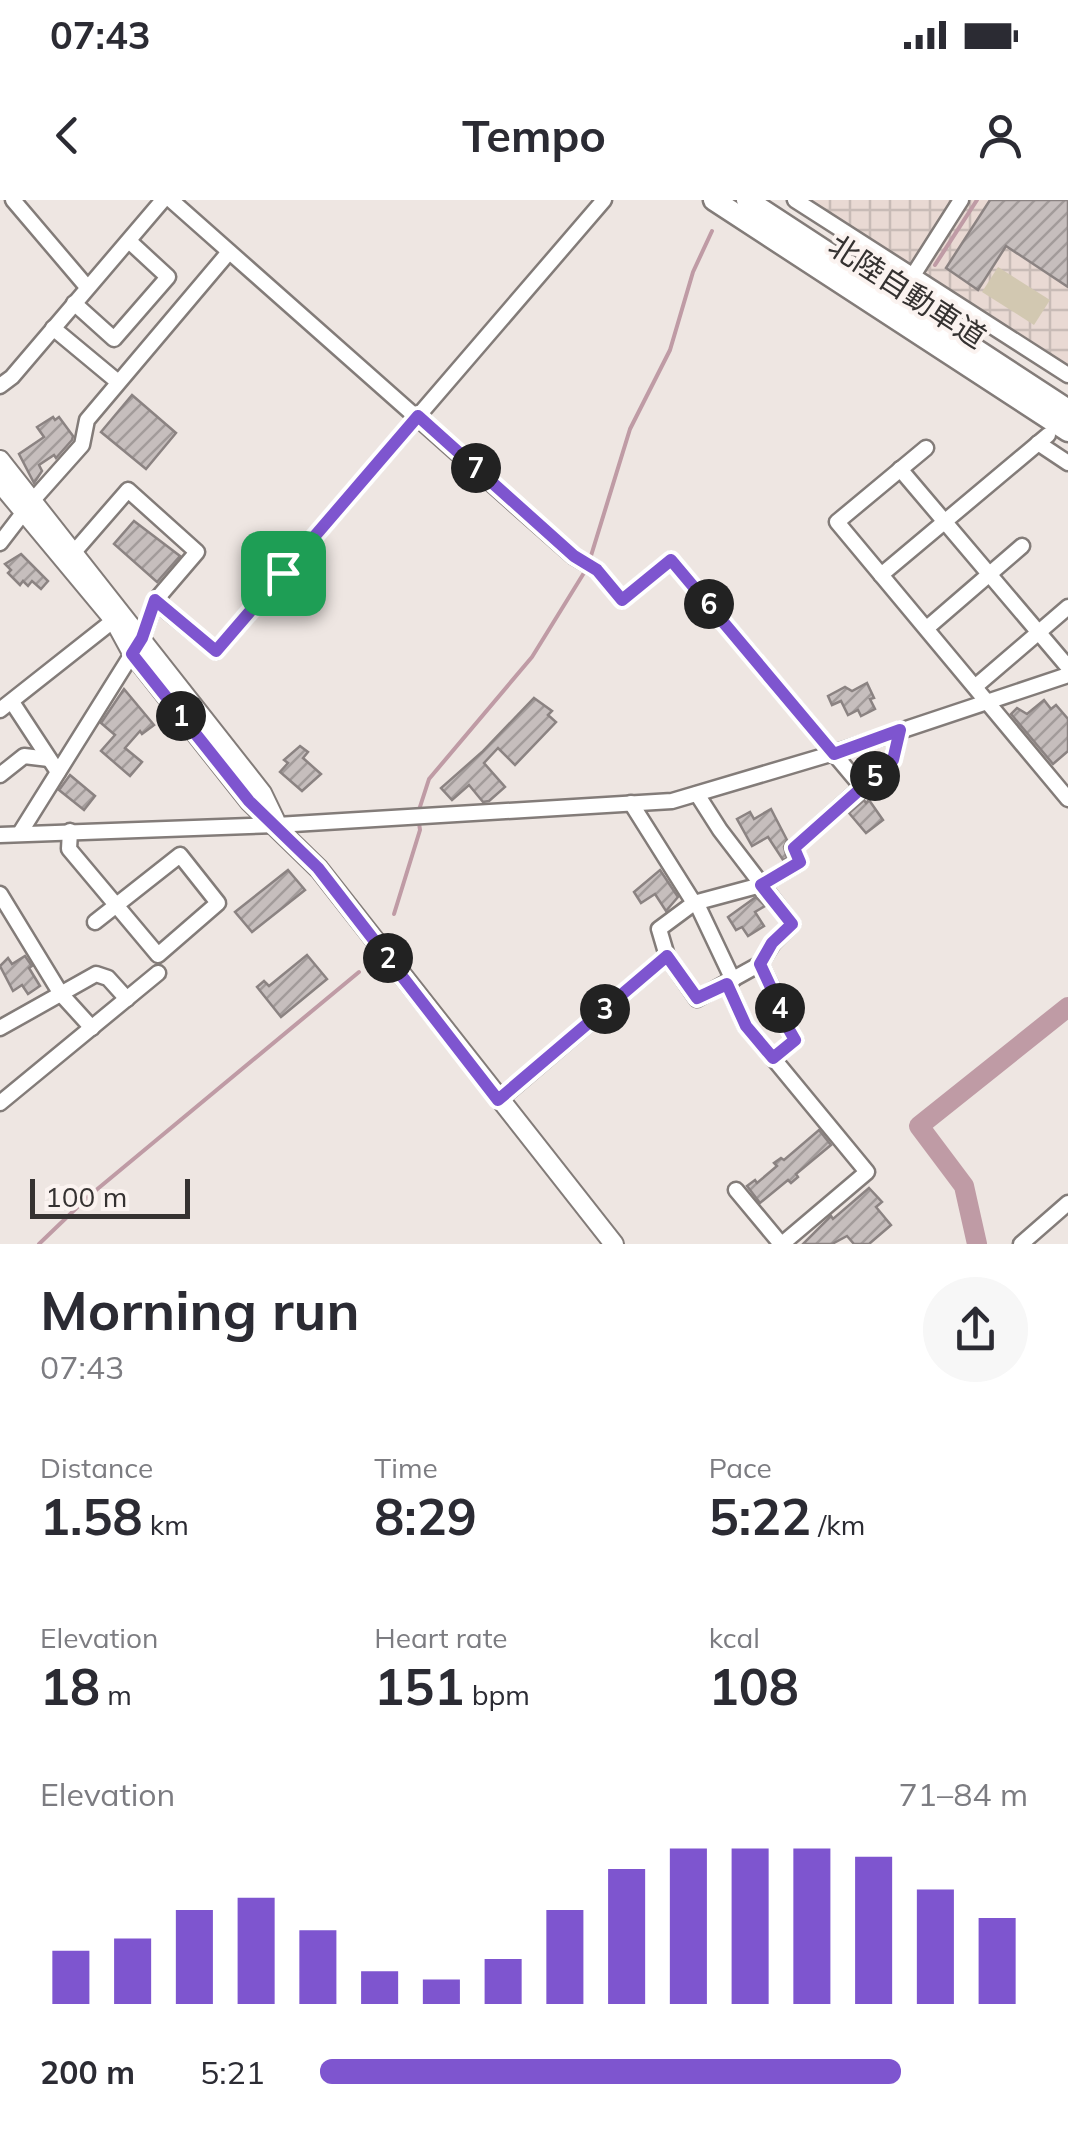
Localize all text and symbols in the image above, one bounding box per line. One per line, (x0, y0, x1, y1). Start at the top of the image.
text: 07:43 (50, 11, 151, 59)
text: Tempo (462, 107, 606, 163)
icon: back (40, 108, 95, 163)
icon: person (973, 108, 1028, 163)
street label: 北陸自動車道 (822, 226, 993, 356)
pin: 7 (451, 443, 501, 493)
text: 7 (468, 450, 484, 485)
pin (241, 531, 326, 616)
icon: arrive (256, 546, 311, 601)
pin: 6 (684, 579, 734, 629)
text: 6 (701, 586, 717, 621)
pin: 1 (156, 691, 206, 741)
text: 1 (173, 698, 189, 733)
pin: 5 (850, 751, 900, 801)
text: 5 (867, 758, 883, 793)
pin: 2 (363, 933, 413, 983)
text: 2 (380, 940, 396, 975)
pin: 4 (755, 983, 805, 1033)
pin: 3 (580, 984, 630, 1034)
text: 4 (772, 990, 788, 1025)
text: 3 (597, 991, 613, 1026)
scale bar (30, 1174, 190, 1218)
text: 100 m (45, 1179, 127, 1214)
text: Morning run (40, 1275, 360, 1344)
button: share (923, 1277, 1028, 1382)
text: 07:43 (40, 1347, 124, 1387)
text: Distance (40, 1450, 153, 1485)
text: Time (374, 1450, 438, 1485)
text: Pace (709, 1450, 772, 1485)
text: 1.58 (40, 1485, 142, 1548)
text: 8:29 (374, 1485, 477, 1548)
text: 5:22 (709, 1485, 811, 1548)
text: km (142, 1507, 189, 1542)
text: /km (811, 1507, 865, 1542)
text: Elevation (40, 1620, 158, 1655)
text: Heart rate (374, 1620, 508, 1655)
text: kcal (709, 1620, 760, 1655)
text: 18 (40, 1655, 100, 1718)
text: 151 (374, 1655, 464, 1718)
text: 108 (709, 1655, 799, 1718)
text: m (100, 1677, 132, 1712)
text: bpm (464, 1677, 530, 1712)
text: Elevation (40, 1774, 175, 1814)
text: 71–84 m (899, 1774, 1028, 1814)
text: 200 m (40, 2052, 135, 2092)
text: 5:21 (200, 2052, 265, 2092)

